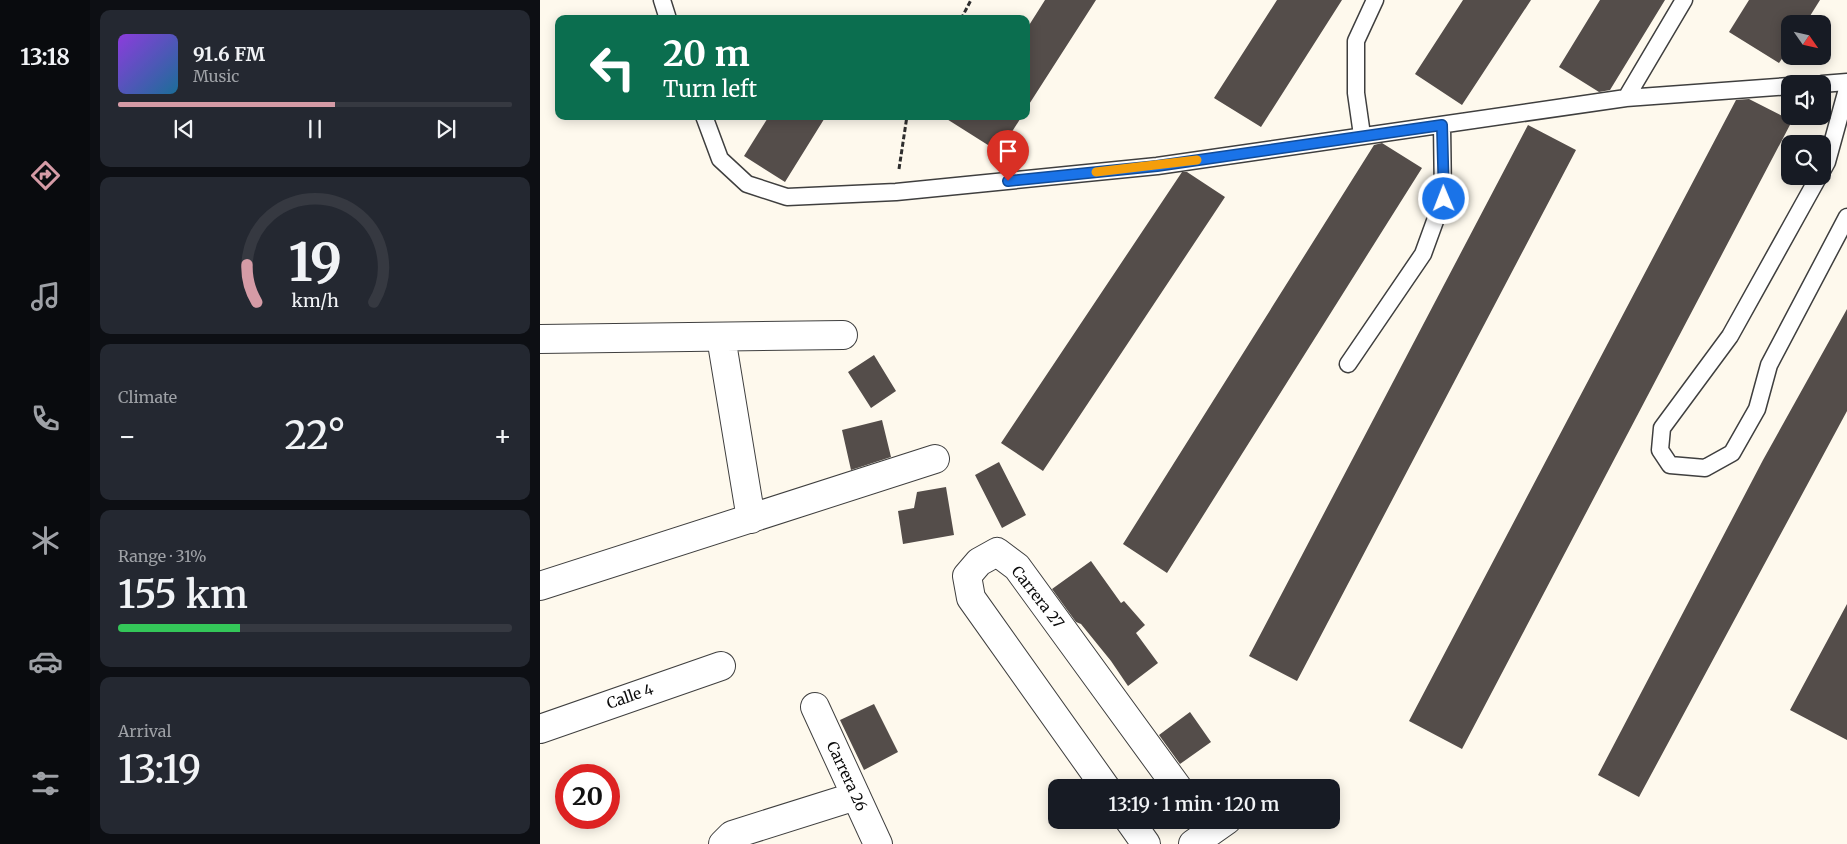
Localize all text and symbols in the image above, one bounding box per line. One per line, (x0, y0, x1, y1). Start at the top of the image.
north arrow (1781, 15, 1831, 65)
map controls (1781, 15, 1831, 185)
text: 20 m (663, 32, 750, 76)
icon: left (580, 35, 645, 100)
text: 91.6 FM (193, 42, 265, 66)
text: 13:18 (20, 43, 70, 71)
text: Music (193, 66, 239, 86)
text: Turn left (663, 75, 757, 103)
button: sound (1781, 75, 1831, 125)
icon: previous (170, 115, 198, 143)
icon: pause (301, 115, 329, 143)
icon: next (432, 115, 460, 143)
pin (987, 130, 1029, 181)
button: search (1781, 135, 1831, 185)
icon: arrive (994, 137, 1022, 165)
icon: directions (28, 158, 63, 193)
position arrow (1417, 172, 1469, 224)
text: 19 (288, 230, 342, 295)
icon: music (28, 279, 63, 314)
text: km/h (291, 289, 339, 312)
text: Climate (118, 387, 177, 407)
icon: phone (28, 401, 63, 436)
text: 22° (284, 412, 346, 459)
text: − (118, 418, 137, 454)
text: + (493, 418, 512, 454)
icon: climate (28, 523, 63, 558)
text: Range · 31% (118, 546, 207, 566)
street label: Carrera 27 (1008, 562, 1069, 632)
text: 155 km (118, 571, 248, 618)
icon: car (28, 644, 63, 679)
street label: Calle 4 (604, 679, 656, 713)
text: Arrival (118, 721, 171, 741)
street label: Carrera 26 (823, 738, 871, 814)
text: 13:19 (118, 746, 201, 793)
speed limit sign: 20 (555, 764, 620, 829)
icon: filters (28, 766, 63, 801)
text: 13:19 · 1 min · 120 m (1108, 792, 1280, 816)

